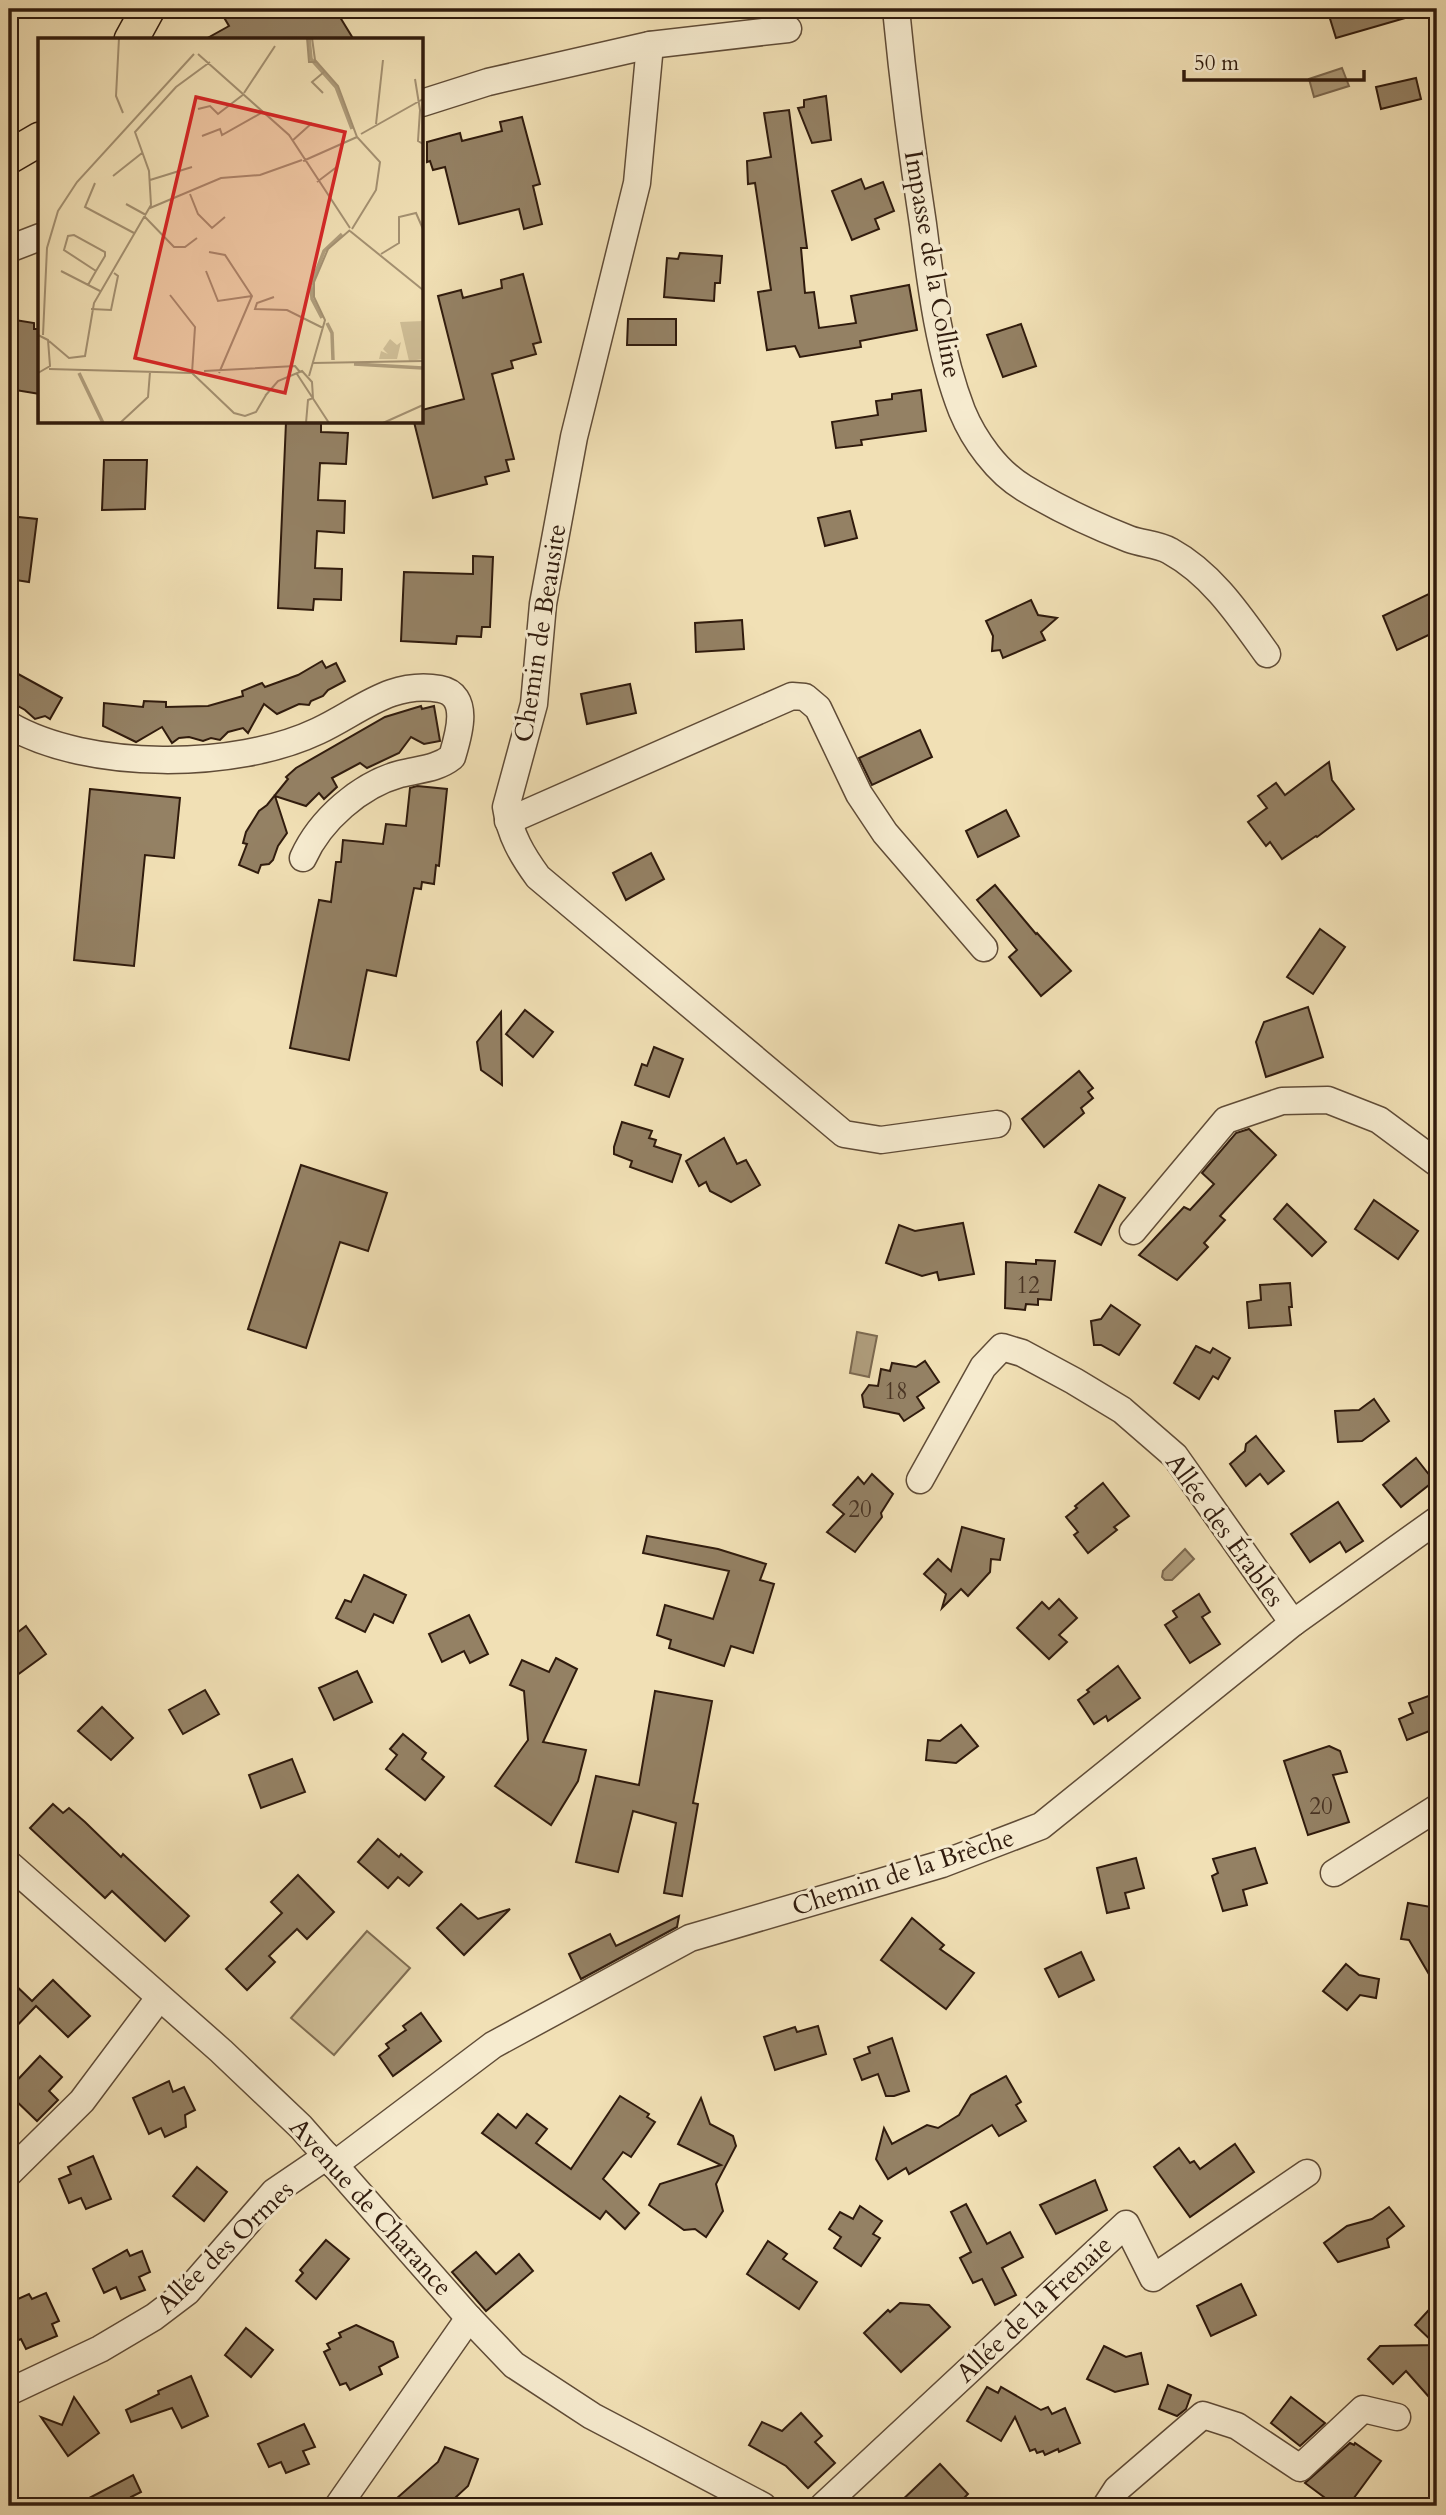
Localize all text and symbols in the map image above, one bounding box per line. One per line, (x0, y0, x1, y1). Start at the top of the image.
inset map (38, 38, 424, 424)
scale bar (1184, 38, 1364, 82)
text: 50 m (1194, 49, 1239, 78)
street label: Impasse de la Colline (896, 147, 970, 381)
street label: Chemin de Beausite (505, 521, 575, 745)
house number: 12 (1016, 1270, 1040, 1301)
house number: 18 (884, 1376, 908, 1407)
street label: Allée des Érables (1158, 1446, 1292, 1614)
house number: 20 (848, 1494, 872, 1525)
house number: 20 (1309, 1791, 1333, 1822)
street label: Chemin de la Brèche (788, 1820, 1018, 1924)
street label: Avenue de Charance (282, 2110, 460, 2304)
street label: Allée des Ormes (149, 2173, 301, 2321)
street label: Allée de la Frenaie (949, 2228, 1119, 2390)

